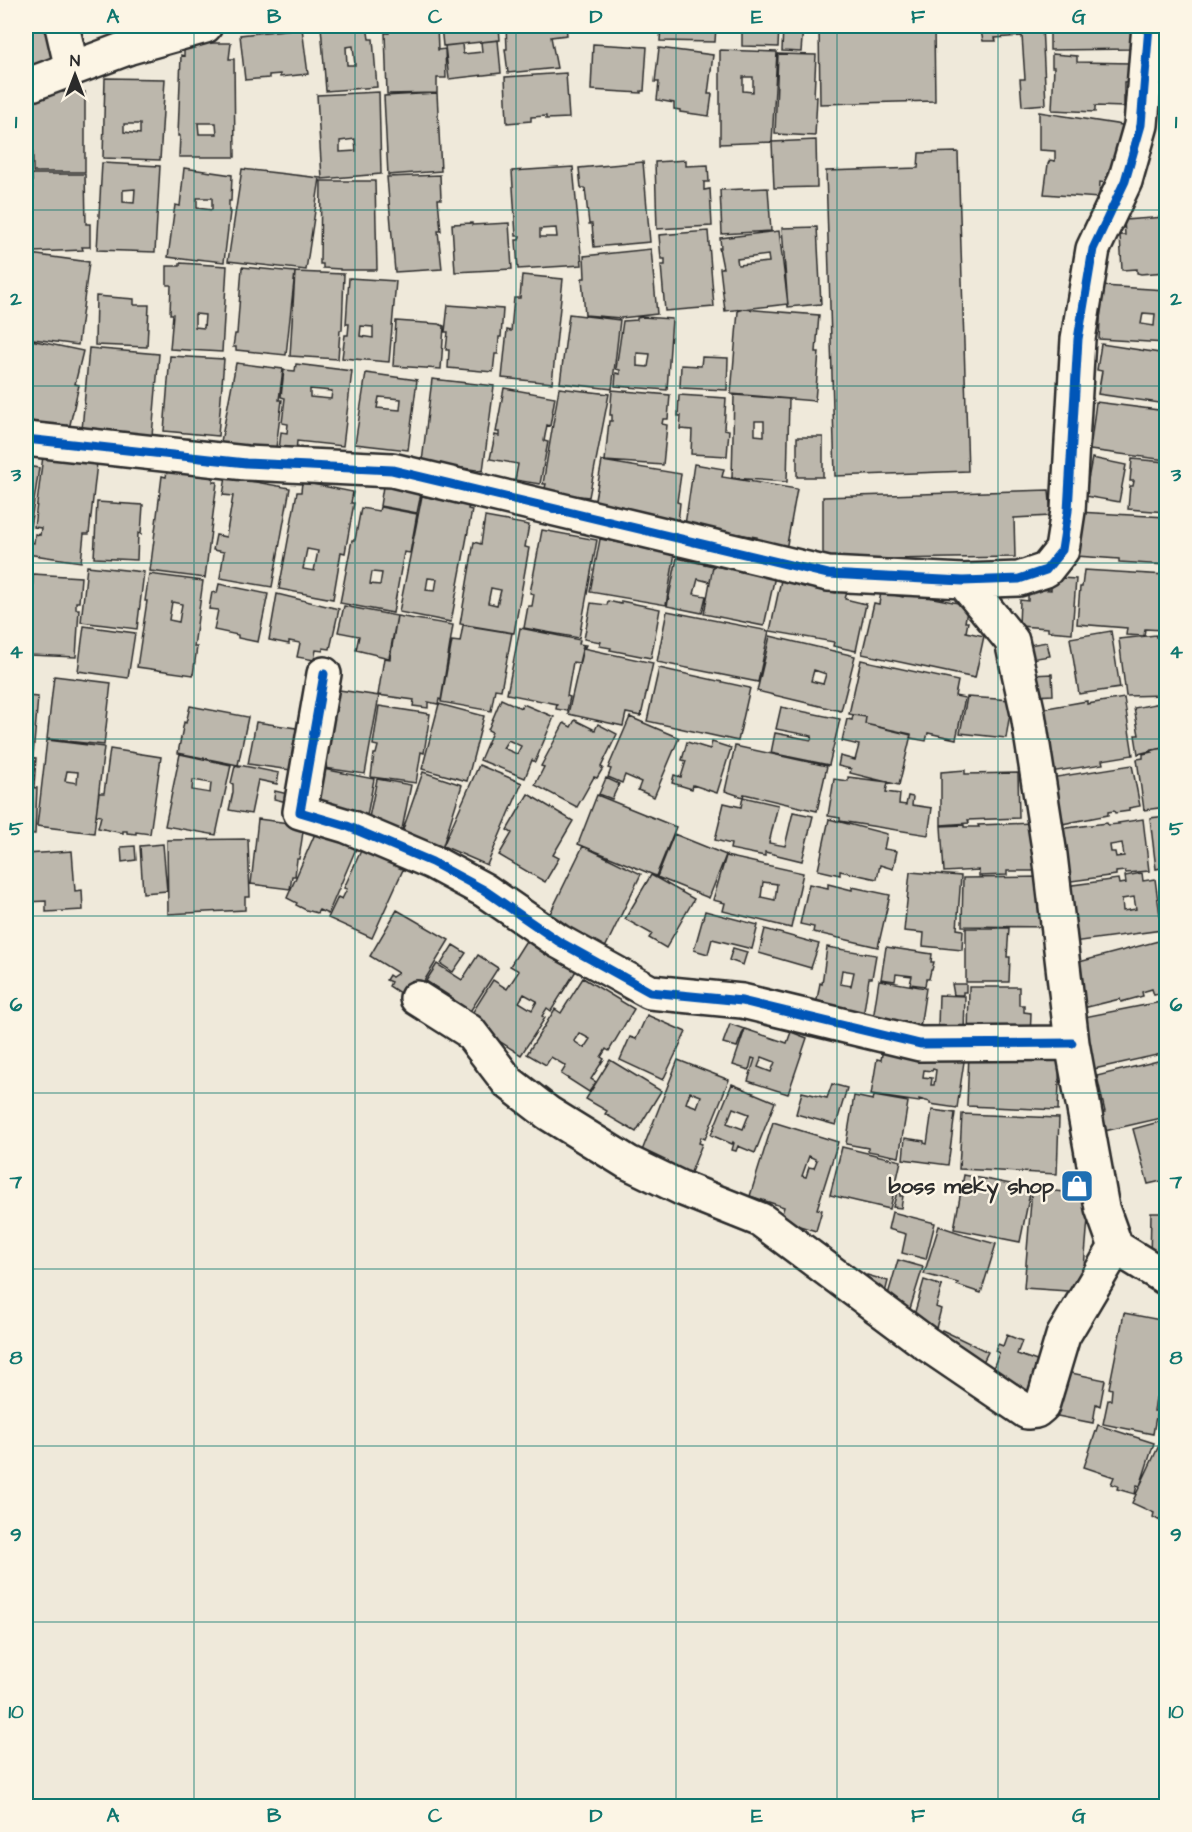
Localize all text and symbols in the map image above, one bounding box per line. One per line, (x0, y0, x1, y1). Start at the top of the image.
text: A (107, 3, 120, 31)
text: B (267, 3, 282, 31)
text: C (428, 3, 443, 31)
text: D (590, 3, 603, 31)
text: E (751, 3, 763, 31)
text: F (911, 3, 926, 31)
text: G (1072, 3, 1086, 31)
north arrow (45, 45, 105, 105)
text: N (70, 50, 80, 72)
text: 1 (15, 108, 18, 136)
text: 1 (1175, 108, 1178, 136)
text: 2 (9, 285, 22, 313)
text: 2 (1169, 285, 1182, 313)
text: 3 (10, 461, 22, 489)
text: 3 (1170, 461, 1182, 489)
text: 4 (9, 638, 23, 666)
text: 4 (1169, 638, 1183, 666)
text: 5 (9, 815, 24, 843)
text: 5 (1169, 815, 1184, 843)
text: 6 (10, 991, 23, 1019)
text: 6 (1170, 991, 1183, 1019)
text: 7 (9, 1168, 23, 1196)
shop icon: boss meky shop (1059, 1168, 1095, 1204)
text: 7 (1169, 1168, 1183, 1196)
place label: boss meky shop (888, 1171, 1055, 1204)
text: 8 (10, 1344, 23, 1372)
text: 8 (1170, 1344, 1183, 1372)
text: 9 (10, 1521, 22, 1549)
text: 9 (1170, 1521, 1182, 1549)
text: 10 (8, 1698, 24, 1726)
text: 10 (1168, 1698, 1184, 1726)
text: A (107, 1802, 120, 1830)
text: B (267, 1802, 282, 1830)
text: C (428, 1802, 443, 1830)
text: D (590, 1802, 603, 1830)
text: E (751, 1802, 763, 1830)
text: F (911, 1802, 926, 1830)
text: G (1072, 1802, 1086, 1830)

